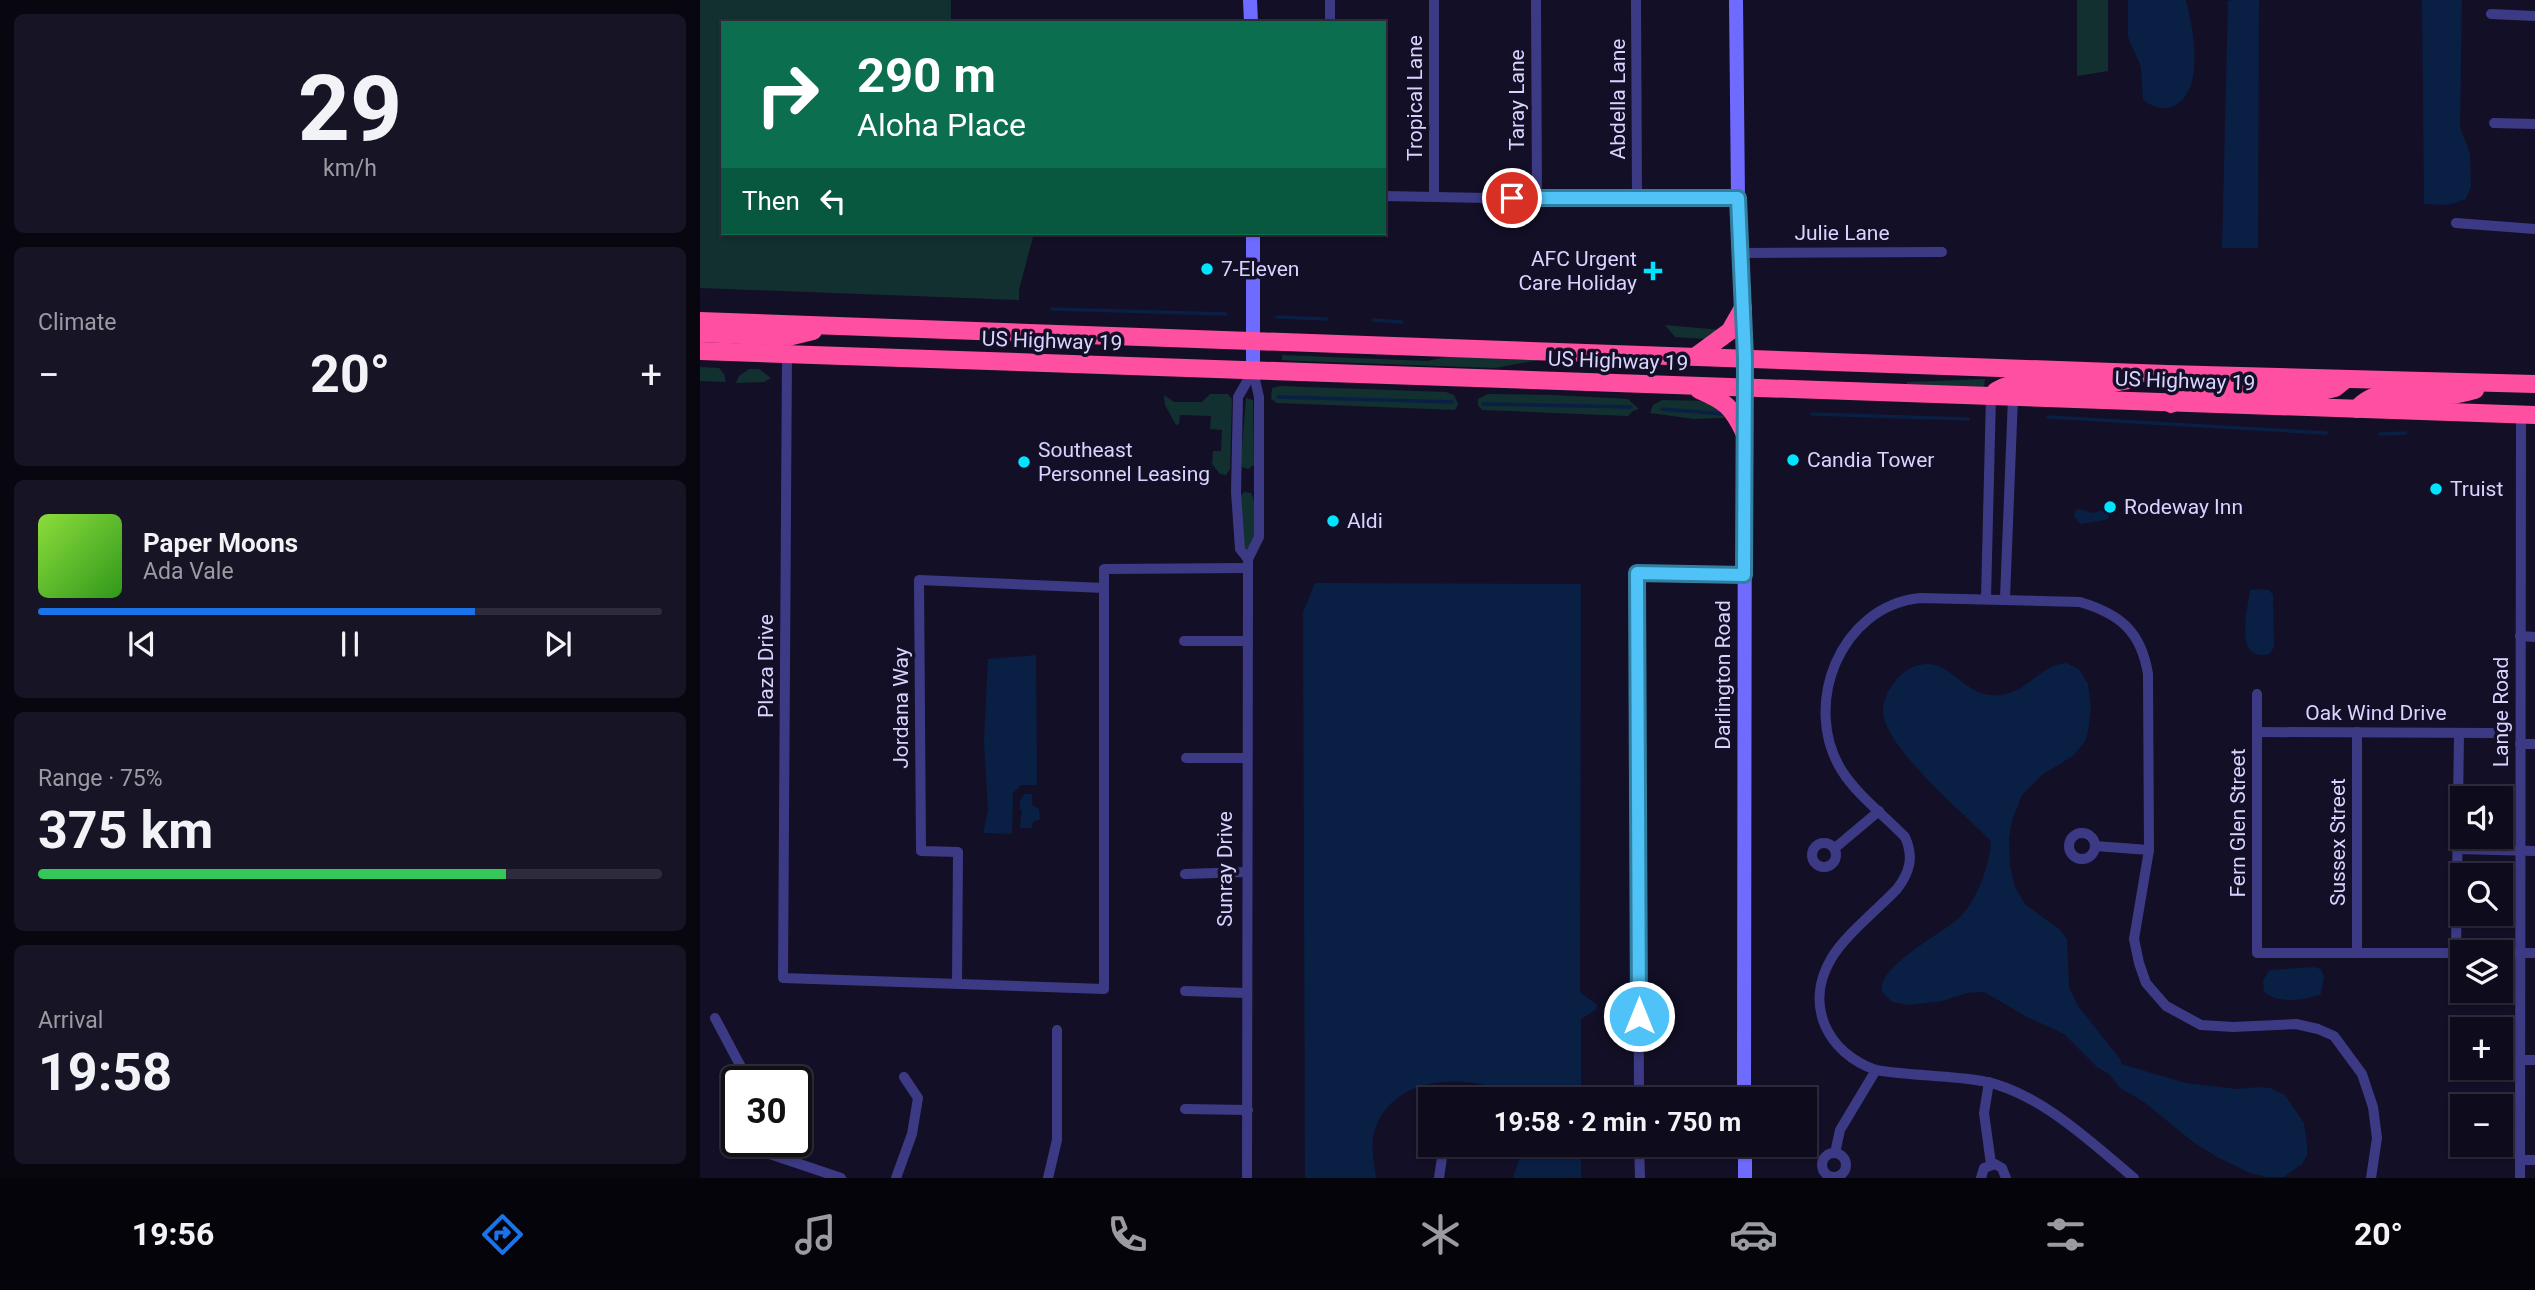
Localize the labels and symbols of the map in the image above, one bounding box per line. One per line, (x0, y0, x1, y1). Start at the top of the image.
street label: Tropical Lane (1403, 35, 1427, 161)
street label: Abdella Lane (1606, 39, 1630, 159)
street label: Taray Lane (1505, 49, 1529, 151)
pin (1482, 168, 1542, 228)
street label: Julie Lane (1794, 221, 1890, 245)
place label: AFC Urgent Care Holiday (1518, 247, 1637, 295)
place label: 7-Eleven (1221, 257, 1299, 281)
marker: 7-Eleven (1199, 261, 1215, 277)
marker: AFC Urgent Care Holiday (1643, 261, 1663, 281)
street label: US Highway 19 (981, 327, 1123, 355)
street label: US Highway 19 (1547, 347, 1689, 375)
street label: US Highway 19 (2114, 367, 2256, 395)
place label: Southeast Personnel Leasing (1038, 438, 1210, 486)
place label: Candia Tower (1807, 448, 1934, 472)
marker: Candia Tower (1785, 452, 1801, 468)
marker: Southeast Personnel Leasing (1016, 454, 1032, 470)
place label: Truist (2450, 477, 2503, 501)
marker: Truist (2428, 481, 2444, 497)
place label: Rodeway Inn (2124, 495, 2243, 519)
marker: Rodeway Inn (2102, 499, 2118, 515)
place label: Aldi (1347, 509, 1383, 533)
marker: Aldi (1325, 513, 1341, 529)
street label: Darlington Road (1711, 600, 1735, 750)
street label: Plaza Drive (754, 614, 778, 718)
street label: Jordana Way (889, 647, 913, 769)
street label: Lange Road (2489, 657, 2513, 767)
street label: Oak Wind Drive (2305, 701, 2447, 725)
street label: Fern Glen Street (2226, 748, 2250, 898)
street label: Sussex Street (2326, 778, 2350, 906)
street label: Sunray Drive (1213, 811, 1237, 927)
position arrow (1602, 979, 1676, 1053)
speed limit sign: 30 (721, 1066, 812, 1157)

